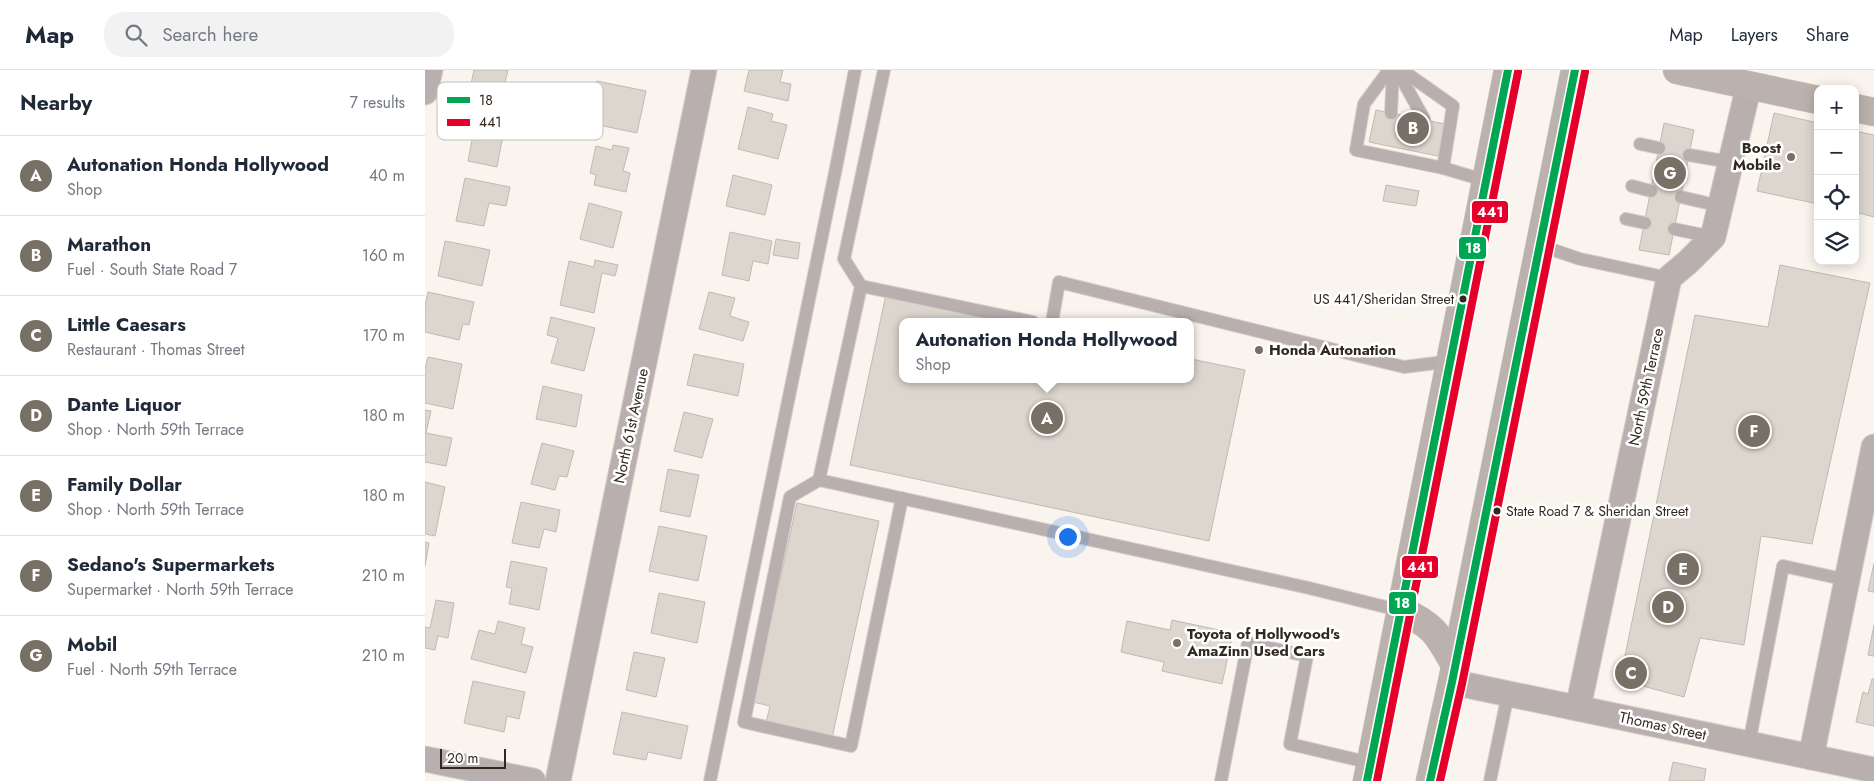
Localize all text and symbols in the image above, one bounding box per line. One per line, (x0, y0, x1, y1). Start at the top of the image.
search box (104, 12, 454, 57)
text: Map (25, 17, 74, 52)
icon: search (122, 21, 150, 49)
text: Search here (162, 21, 258, 48)
text: Map (1669, 22, 1703, 48)
text: Layers (1731, 22, 1778, 48)
text: Share (1806, 22, 1849, 48)
legend (437, 82, 603, 140)
map controls (1814, 85, 1859, 265)
button: + (1814, 85, 1859, 130)
text: Nearby (20, 88, 92, 118)
text: 18 (479, 90, 493, 110)
text: 7 results (349, 91, 405, 114)
pin: B (1397, 109, 1429, 147)
text: 441 (479, 112, 502, 132)
button: − (1814, 130, 1859, 175)
place label: Boost Mobile (1733, 137, 1781, 176)
text: Autonation Honda Hollywood (67, 151, 329, 178)
marker: Boost Mobile (1785, 151, 1797, 163)
pin: G (1654, 154, 1686, 192)
text: A (30, 164, 42, 187)
text: 40 m (369, 164, 405, 187)
button: locate (1814, 175, 1859, 220)
text: Shop (67, 178, 102, 201)
line badge: 441 (1471, 200, 1509, 224)
text: 441 (1477, 202, 1503, 222)
button: layers (1814, 220, 1859, 265)
text: Marathon (67, 231, 151, 258)
line badge: 18 (1458, 236, 1487, 260)
text: 18 (1465, 238, 1481, 258)
text: B (31, 244, 41, 267)
text: 160 m (362, 244, 405, 267)
text: Fuel · South State Road 7 (67, 258, 237, 281)
place label: US 441/Sheridan Street (1313, 289, 1455, 309)
marker: US 441/Sheridan Street (1458, 294, 1468, 304)
text: Little Caesars (67, 311, 186, 338)
popup (899, 318, 1194, 383)
text: C (30, 324, 42, 347)
text: 170 m (363, 324, 405, 347)
text: Autonation Honda Hollywood (916, 326, 1177, 353)
street label: North 59th Terrace (1623, 326, 1669, 448)
text: Restaurant · Thomas Street (67, 338, 245, 361)
place label: Honda Autonation (1269, 339, 1396, 361)
marker: Honda Autonation (1253, 344, 1265, 356)
text: Shop (916, 353, 951, 376)
street label: North 61st Avenue (608, 366, 654, 486)
text: Dante Liquor (67, 391, 182, 418)
pin: A (1031, 399, 1063, 437)
text: D (30, 404, 42, 427)
text: 180 m (362, 404, 405, 427)
pin: F (1738, 412, 1770, 450)
text: Shop · North 59th Terrace (67, 418, 244, 441)
text: Family Dollar (67, 471, 182, 498)
text: E (31, 484, 41, 507)
text: 180 m (362, 484, 405, 507)
text: Shop · North 59th Terrace (67, 498, 244, 521)
place label: State Road 7 & Sheridan Street (1506, 501, 1689, 521)
marker: State Road 7 & Sheridan Street (1492, 506, 1502, 516)
your location (1055, 524, 1081, 550)
pin: E (1667, 550, 1699, 588)
text: Sedano's Supermarkets (67, 551, 275, 578)
line badge: 441 (1401, 555, 1439, 579)
text: 441 (1407, 557, 1433, 577)
text: F (32, 564, 40, 587)
text: 210 m (362, 564, 405, 587)
text: Supermarket · North 59th Terrace (67, 578, 294, 601)
pin: D (1652, 588, 1684, 626)
line badge: 18 (1388, 591, 1417, 615)
text: 18 (1394, 593, 1410, 613)
place label: Toyota of Hollywood's AmaZinn Used Cars (1186, 623, 1340, 662)
text: Mobil (67, 631, 117, 658)
marker: Toyota of Hollywood's AmaZinn Used Cars (1171, 637, 1183, 649)
text: G (29, 644, 43, 667)
text: 210 m (362, 644, 405, 667)
pin: C (1615, 654, 1647, 692)
text: Fuel · North 59th Terrace (67, 658, 237, 681)
street label: Thomas Street (1618, 706, 1709, 746)
scale bar (440, 746, 506, 769)
text: 20 m (447, 748, 479, 768)

